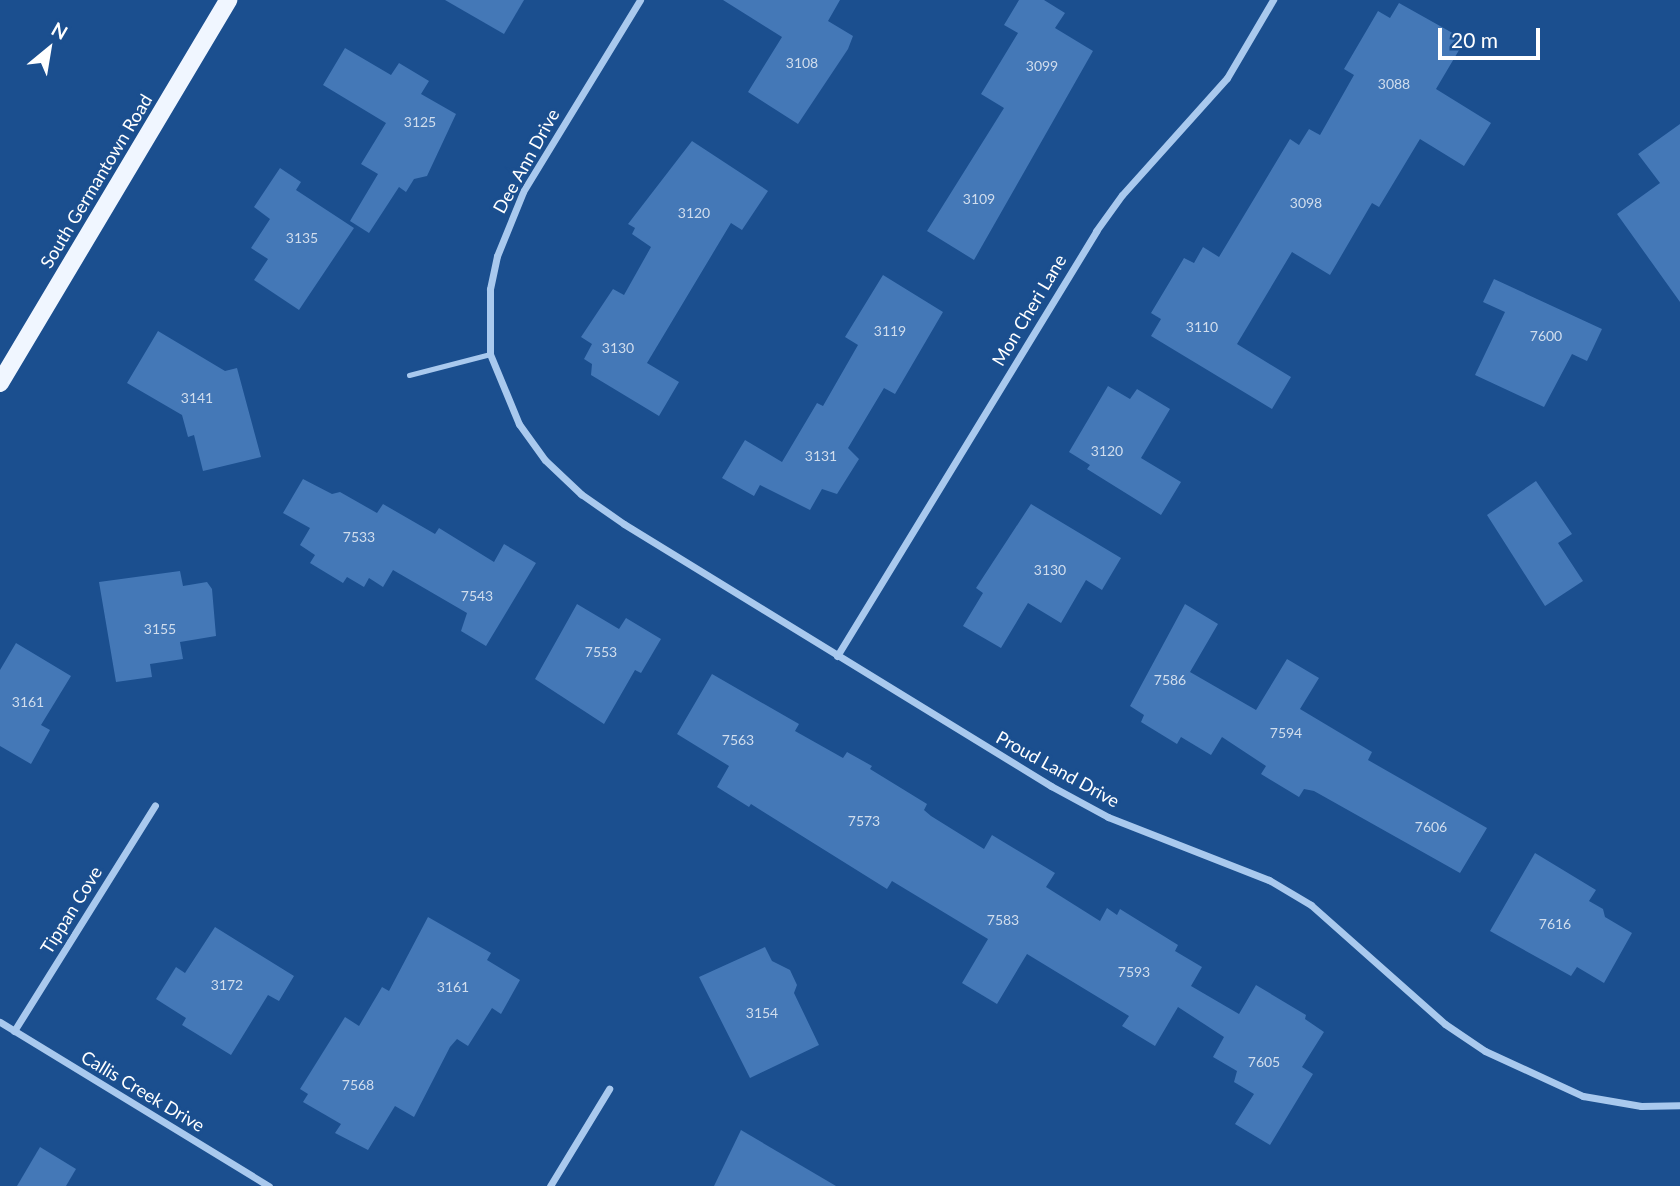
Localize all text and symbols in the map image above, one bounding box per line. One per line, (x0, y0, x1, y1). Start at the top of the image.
north arrow (14, 14, 84, 84)
scale bar (1442, 14, 1544, 58)
text: N (48, 17, 72, 44)
text: 20 m (1451, 27, 1498, 52)
house number: 3108 (786, 55, 818, 71)
house number: 3099 (1026, 58, 1058, 74)
house number: 3088 (1378, 76, 1410, 92)
street label: South Germantown Road (35, 90, 157, 272)
street label: Dee Ann Drive (488, 105, 564, 217)
house number: 3125 (404, 114, 436, 130)
house number: 3109 (963, 191, 995, 207)
house number: 3098 (1290, 195, 1322, 211)
house number: 3120 (678, 205, 710, 221)
house number: 3135 (286, 230, 318, 246)
street label: Mon Cheri Lane (987, 250, 1071, 370)
house number: 3110 (1186, 319, 1218, 335)
house number: 3119 (874, 323, 906, 339)
house number: 7600 (1530, 328, 1562, 344)
house number: 3130 (602, 340, 634, 356)
house number: 3141 (181, 390, 213, 406)
house number: 3120 (1091, 443, 1123, 459)
house number: 3131 (805, 448, 837, 464)
house number: 7533 (343, 529, 375, 545)
house number: 3130 (1034, 562, 1066, 578)
house number: 7543 (461, 588, 493, 604)
house number: 3155 (144, 621, 176, 637)
house number: 7553 (585, 644, 617, 660)
house number: 7586 (1154, 672, 1186, 688)
house number: 3161 (12, 694, 44, 710)
house number: 7594 (1270, 725, 1302, 741)
street label: Proud Land Drive (993, 726, 1123, 812)
house number: 7563 (722, 732, 754, 748)
house number: 7573 (848, 813, 880, 829)
house number: 7606 (1415, 819, 1447, 835)
street label: Tippan Cove (36, 862, 106, 958)
house number: 7583 (987, 912, 1019, 928)
house number: 7616 (1539, 916, 1571, 932)
house number: 7593 (1118, 964, 1150, 980)
house number: 3172 (211, 977, 243, 993)
house number: 3161 (437, 979, 469, 995)
house number: 3154 (746, 1005, 778, 1021)
street label: Callis Creek Drive (77, 1046, 209, 1136)
house number: 7605 (1248, 1054, 1280, 1070)
house number: 7568 (342, 1077, 374, 1093)

